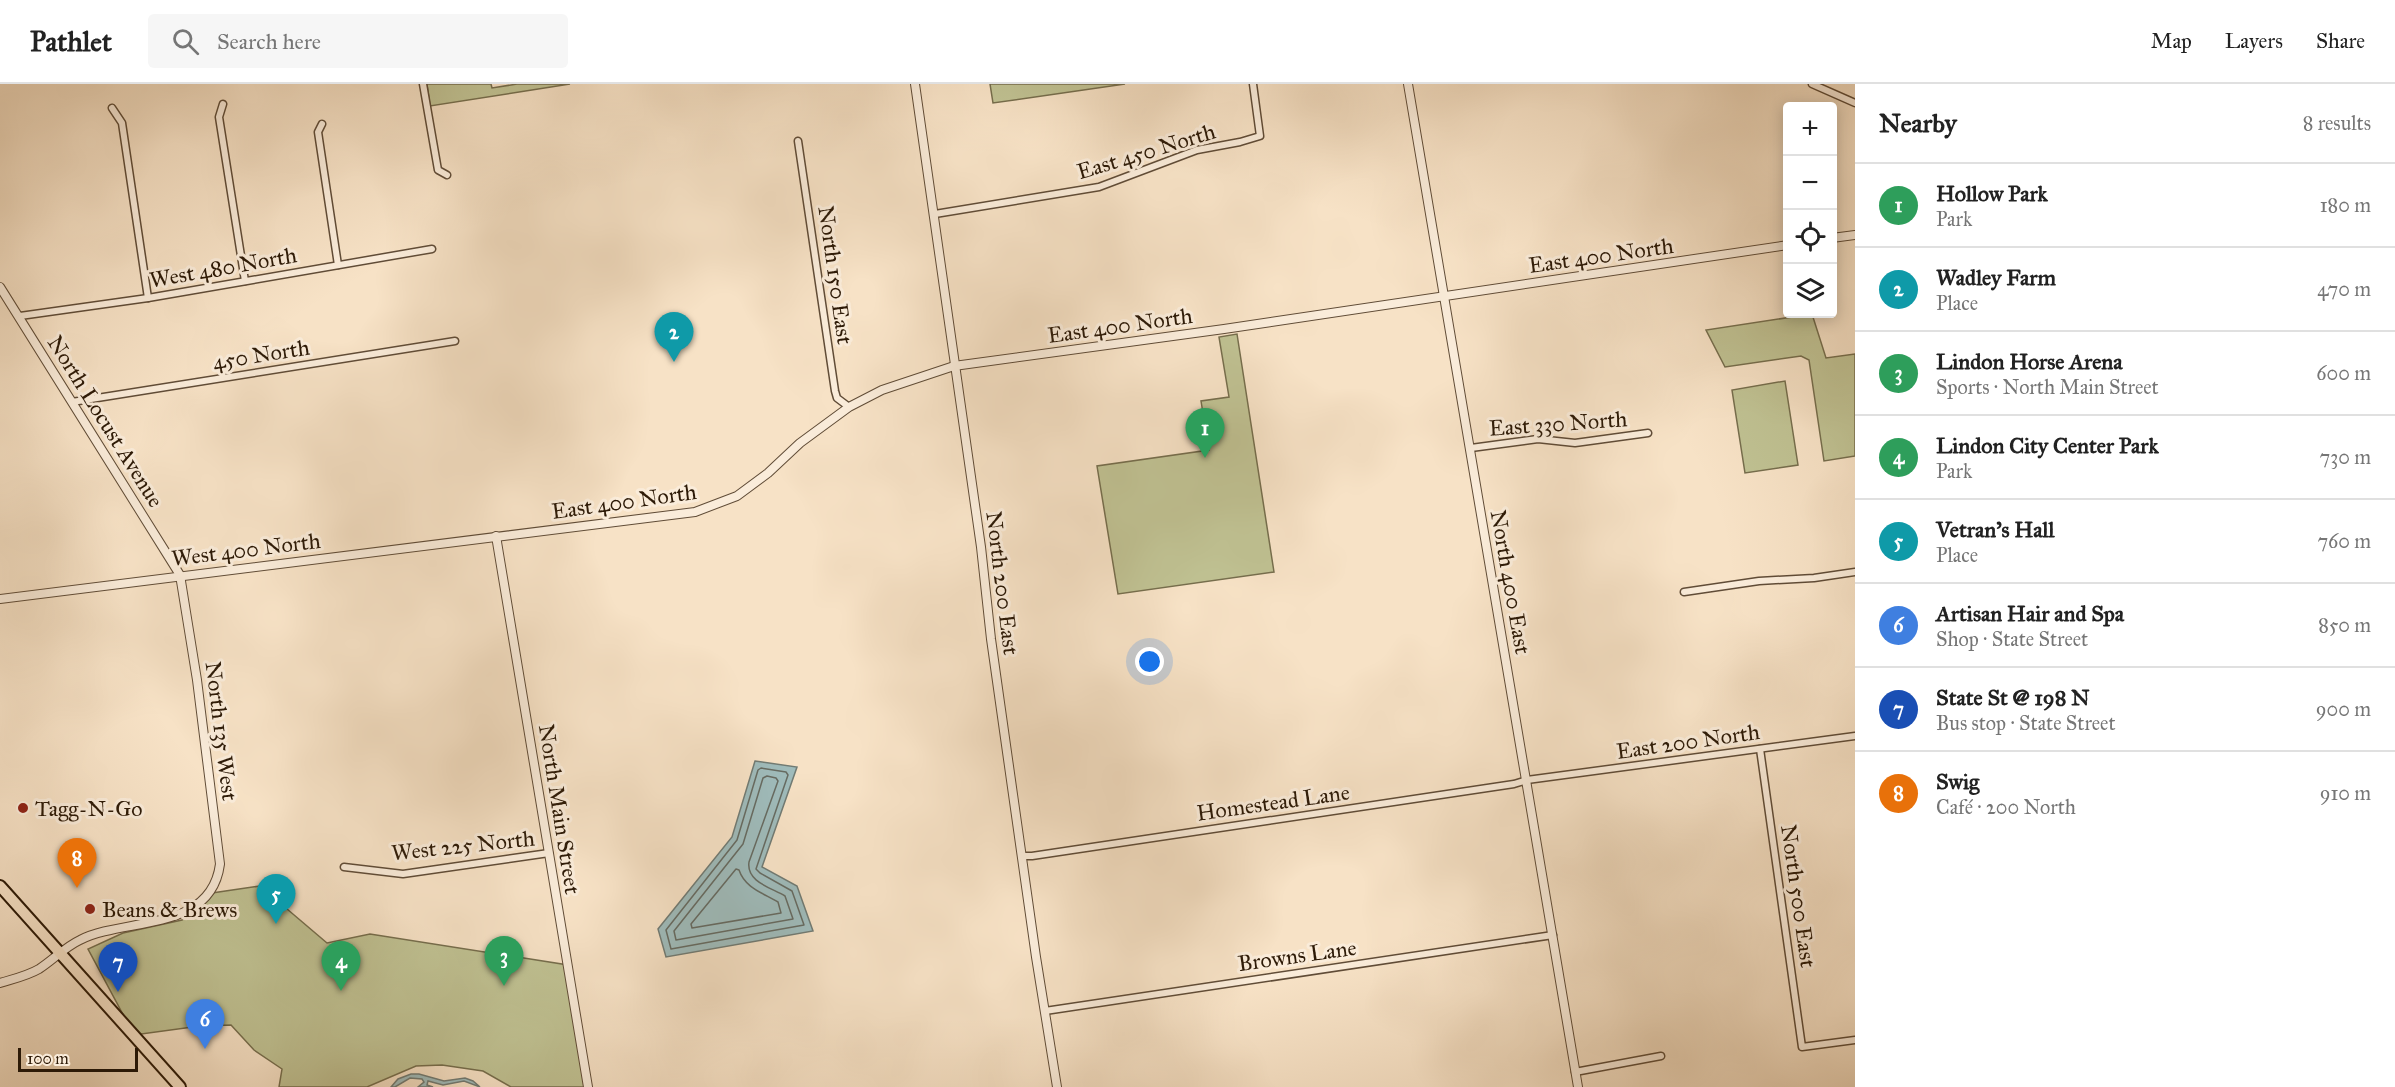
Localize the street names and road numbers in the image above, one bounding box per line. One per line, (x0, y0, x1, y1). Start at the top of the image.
street label: East 450 North (1074, 118, 1219, 185)
street label: North 150 East (812, 204, 859, 346)
street label: East 400 North (1527, 232, 1675, 279)
street label: West 480 North (147, 241, 299, 294)
street label: East 400 North (1046, 302, 1194, 349)
street label: North Locust Avenue (42, 330, 169, 512)
street label: 450 North (211, 334, 311, 375)
street label: East 330 North (1488, 405, 1628, 442)
street label: East 400 North (550, 478, 698, 525)
street label: North 400 East (1485, 508, 1537, 656)
street label: North 200 East (980, 510, 1025, 657)
street label: West 400 North (170, 527, 322, 572)
street label: North 135 West (200, 660, 243, 802)
street label: East 200 North (1615, 718, 1762, 765)
street label: North Main Street (533, 722, 586, 896)
street label: Homestead Lane (1195, 778, 1351, 827)
street label: North 500 East (1775, 823, 1822, 969)
street label: West 225 North (390, 825, 536, 866)
street label: Browns Lane (1236, 934, 1358, 977)

